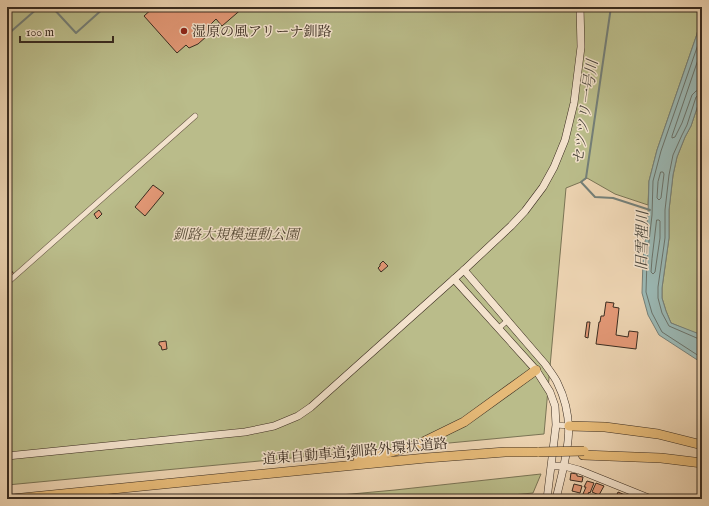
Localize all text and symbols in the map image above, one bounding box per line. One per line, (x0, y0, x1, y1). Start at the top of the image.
scale bar (20, 18, 113, 44)
place label: 湿原の風アリーナ釧路 (192, 23, 331, 41)
text: 100 m (26, 25, 54, 40)
marker: 湿原の風アリーナ釧路 (179, 26, 189, 36)
water label: セツツリ一号川 (569, 57, 602, 165)
water label: 旧雪裡川 (632, 209, 653, 271)
park label: 釧路大規模運動公園 (173, 226, 301, 244)
street label: 道東自動車道;釧路外環状道路 (262, 435, 448, 469)

